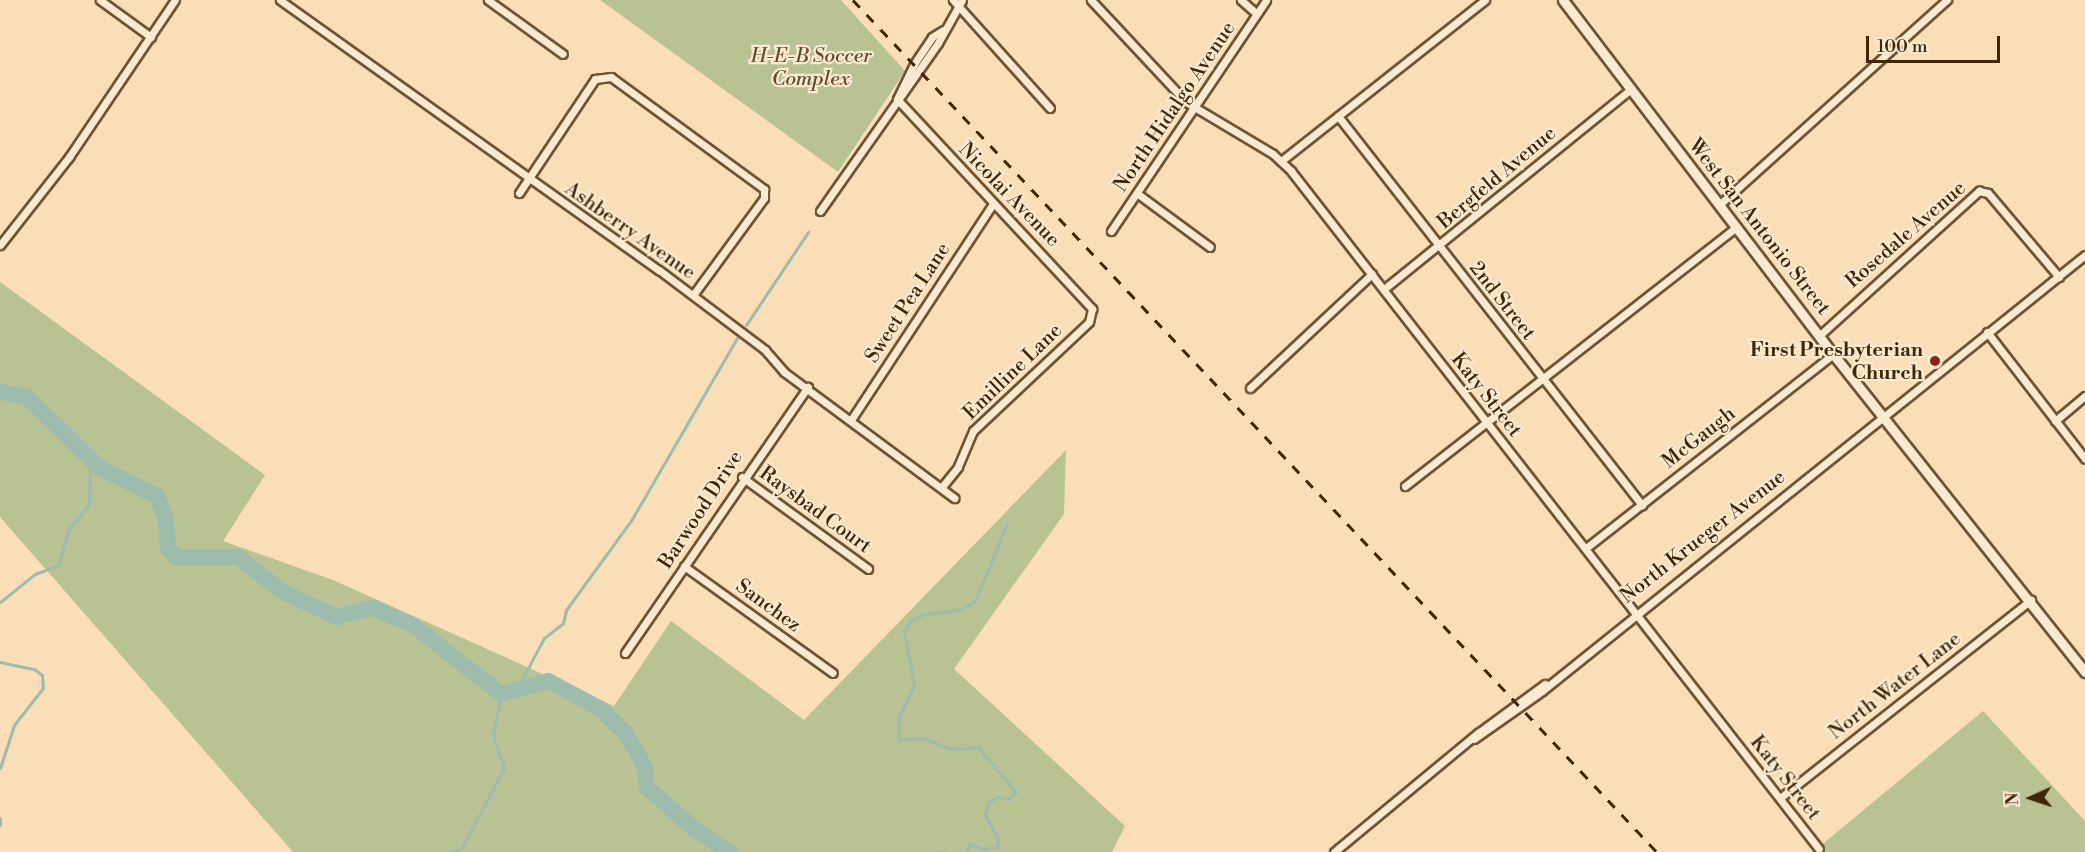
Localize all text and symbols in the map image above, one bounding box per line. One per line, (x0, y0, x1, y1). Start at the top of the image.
street label: North Hidalgo Avenue (1109, 17, 1241, 197)
scale bar (1869, 24, 2002, 62)
text: 100 m (1877, 35, 1928, 58)
park label: H-E-B Soccer Complex (750, 44, 872, 91)
street label: Bergfeld Avenue (1433, 121, 1561, 235)
street label: West San Antonio Street (1683, 134, 1835, 320)
street label: Nicolai Avenue (953, 138, 1065, 252)
street label: Rosedale Avenue (1841, 176, 1971, 294)
street label: Ashberry Avenue (560, 177, 700, 285)
street label: Sweet Pea Lane (860, 238, 956, 368)
street label: 2nd Street (1464, 257, 1540, 345)
street label: Emilline Lane (959, 319, 1067, 425)
place label: First Presbyterian Church (1750, 338, 1923, 385)
street label: Katy Street (1446, 348, 1526, 442)
marker: First Presbyterian Church (1928, 354, 1942, 368)
street label: McGaugh (1658, 402, 1740, 474)
street label: Barwood Drive (654, 446, 748, 574)
street label: Raysbad Court (754, 461, 876, 559)
street label: North Krueger Avenue (1616, 465, 1790, 609)
street label: Sanchez (731, 574, 805, 638)
street label: North Water Lane (1824, 627, 1966, 745)
street label: Katy Street (1745, 731, 1825, 825)
north arrow (2001, 768, 2061, 828)
text: N (2003, 792, 2023, 806)

